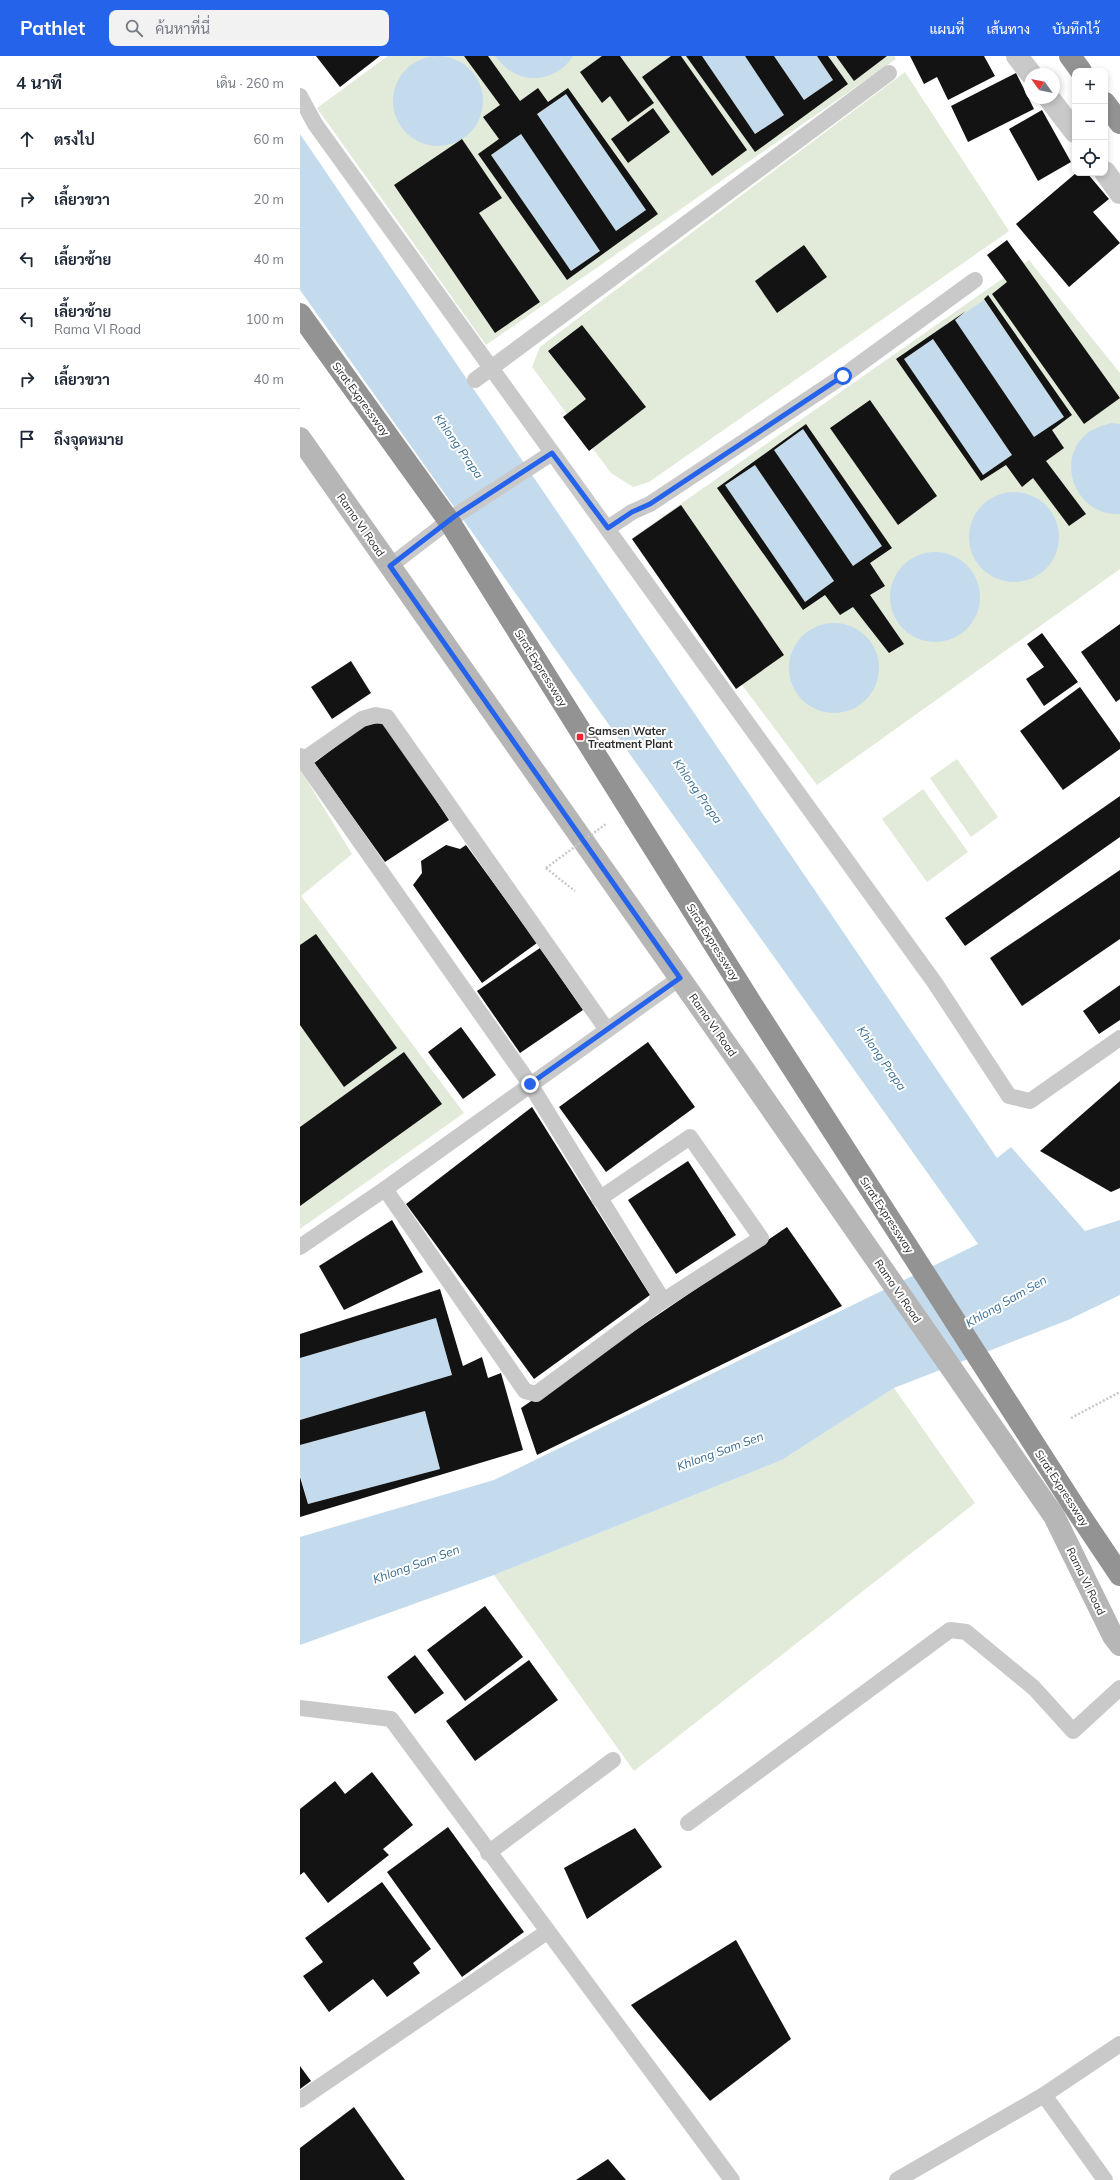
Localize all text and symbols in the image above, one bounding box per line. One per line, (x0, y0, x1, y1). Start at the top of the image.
search box (109, 10, 389, 46)
text: Pathlet (20, 16, 85, 40)
icon: search (123, 17, 145, 39)
text: ค้นหาที่นี่ (155, 19, 210, 38)
text: แผนที่ (929, 20, 964, 38)
text: เส้นทาง (986, 20, 1030, 38)
text: บันทึกไว้ (1052, 20, 1100, 38)
north arrow (1024, 68, 1060, 104)
map controls (1072, 68, 1108, 176)
button: + (1072, 68, 1108, 104)
text: 4 นาที (16, 72, 62, 93)
text: เดิน · 260 m (216, 75, 284, 91)
button: − (1072, 104, 1108, 140)
icon: ahead (16, 128, 38, 150)
text: ตรงไป (54, 130, 95, 149)
text: 60 m (254, 131, 284, 147)
button: locate (1072, 140, 1108, 176)
icon: right (16, 188, 38, 210)
text: เลี้ยวขวา (54, 190, 110, 209)
text: 20 m (254, 191, 284, 207)
icon: left (16, 248, 38, 270)
text: เลี้ยวซ้าย (54, 250, 111, 269)
text: 40 m (254, 251, 284, 267)
text: เลี้ยวซ้าย (54, 302, 111, 321)
icon: left (16, 308, 38, 330)
text: 100 m (246, 311, 284, 327)
text: Rama VI Road (54, 321, 141, 337)
street label: Sirat Expressway (329, 359, 393, 439)
route start (834, 367, 852, 385)
icon: right (16, 368, 38, 390)
text: เลี้ยวขวา (54, 370, 110, 389)
text: 40 m (254, 371, 284, 387)
water label: Khlong Prapa (431, 411, 487, 481)
icon: arrive (16, 428, 38, 450)
text: ถึงจุดหมาย (54, 430, 124, 449)
street label: Rama VI Road (334, 491, 388, 559)
street label: Sirat Expressway (512, 627, 570, 709)
place label: Samsen Water Treatment Plant (588, 724, 673, 751)
marker: Samsen Water Treatment Plant (575, 732, 585, 742)
water label: Khlong Prapa (670, 756, 726, 826)
street label: Sirat Expressway (684, 901, 742, 983)
street label: Rama VI Road (686, 991, 740, 1059)
water label: Khlong Prapa (854, 1023, 910, 1093)
route end (521, 1075, 539, 1093)
street label: Sirat Expressway (857, 1174, 917, 1256)
street label: Rama VI Road (872, 1257, 924, 1325)
water label: Khlong Sam Sen (963, 1272, 1049, 1330)
water label: Khlong Sam Sen (675, 1428, 765, 1474)
street label: Sirat Expressway (1032, 1447, 1092, 1529)
water label: Khlong Sam Sen (371, 1541, 461, 1587)
street label: Rama VI Road (1064, 1545, 1108, 1617)

